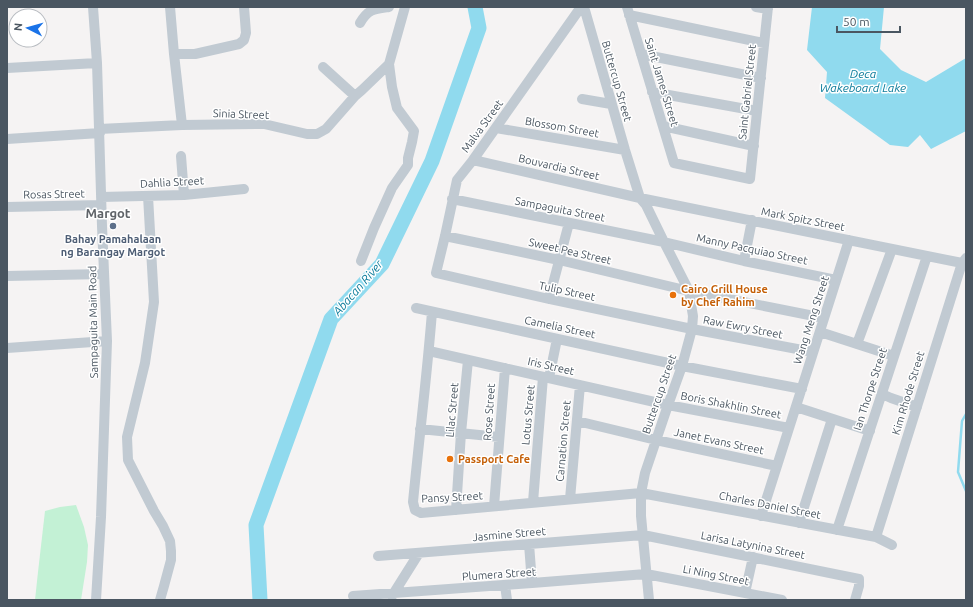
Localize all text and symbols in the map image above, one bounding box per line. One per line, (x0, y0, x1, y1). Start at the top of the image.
north arrow (8, 8, 48, 48)
scale bar (837, 8, 900, 34)
text: 50 m (843, 15, 870, 28)
text: N (12, 22, 24, 32)
street label: Saint James Street (643, 36, 681, 128)
street label: Buttercup Street (600, 39, 634, 123)
street label: Saint Gabriel Street (736, 43, 758, 140)
water label: Deca Wakeboard Lake (820, 67, 906, 94)
street label: Malva Street (459, 97, 506, 155)
street label: Sinia Street (213, 107, 270, 121)
street label: Blossom Street (524, 115, 601, 140)
street label: Bouvardia Street (517, 152, 601, 182)
street label: Dahlia Street (140, 174, 205, 190)
street label: Rosas Street (23, 187, 86, 201)
street label: Sampaguita Street (514, 194, 607, 224)
street label: Mark Spitz Street (760, 205, 846, 233)
district label: Margot (86, 206, 131, 220)
marker: Bahay Pamahalaan ng Barangay Margot (108, 221, 118, 231)
street label: Manny Pacquiao Street (695, 231, 809, 267)
place label: Bahay Pamahalaan ng Barangay Margot (61, 233, 165, 258)
street label: Sweet Pea Street (527, 236, 613, 267)
water label: Abacan River (329, 257, 385, 319)
street label: Sampaguita Main Road (86, 265, 100, 379)
street label: Wang Meng Street (791, 274, 831, 366)
street label: Tulip Street (538, 279, 597, 303)
place label: Cairo Grill House by Chef Rahim (681, 283, 768, 308)
marker: Cairo Grill House by Chef Rahim (668, 290, 678, 300)
street label: Raw Ewry Street (702, 313, 785, 341)
street label: Camelia Street (523, 314, 597, 341)
street label: Ian Thorpe Street (851, 346, 889, 432)
street label: Kim Rhode Street (890, 349, 927, 436)
street label: Buttercup Street (640, 352, 678, 435)
street label: Iris Street (526, 355, 576, 377)
street label: Lilac Street (444, 381, 460, 438)
street label: Rose Street (481, 382, 497, 441)
street label: Lotus Street (519, 384, 537, 446)
street label: Boris Shakhlin Street (680, 389, 783, 421)
street label: Carnation Street (553, 399, 573, 482)
street label: Janet Evans Street (673, 426, 766, 457)
place label: Passport Cafe (458, 453, 530, 465)
marker: Passport Cafe (445, 454, 455, 464)
street label: Pansy Street (421, 489, 484, 505)
street label: Charles Daniel Street (718, 489, 823, 521)
street label: Jasmine Street (472, 525, 547, 543)
street label: Larisa Latynina Street (700, 529, 807, 561)
street label: Li Ning Street (682, 563, 751, 587)
street label: Plumera Street (461, 565, 537, 583)

